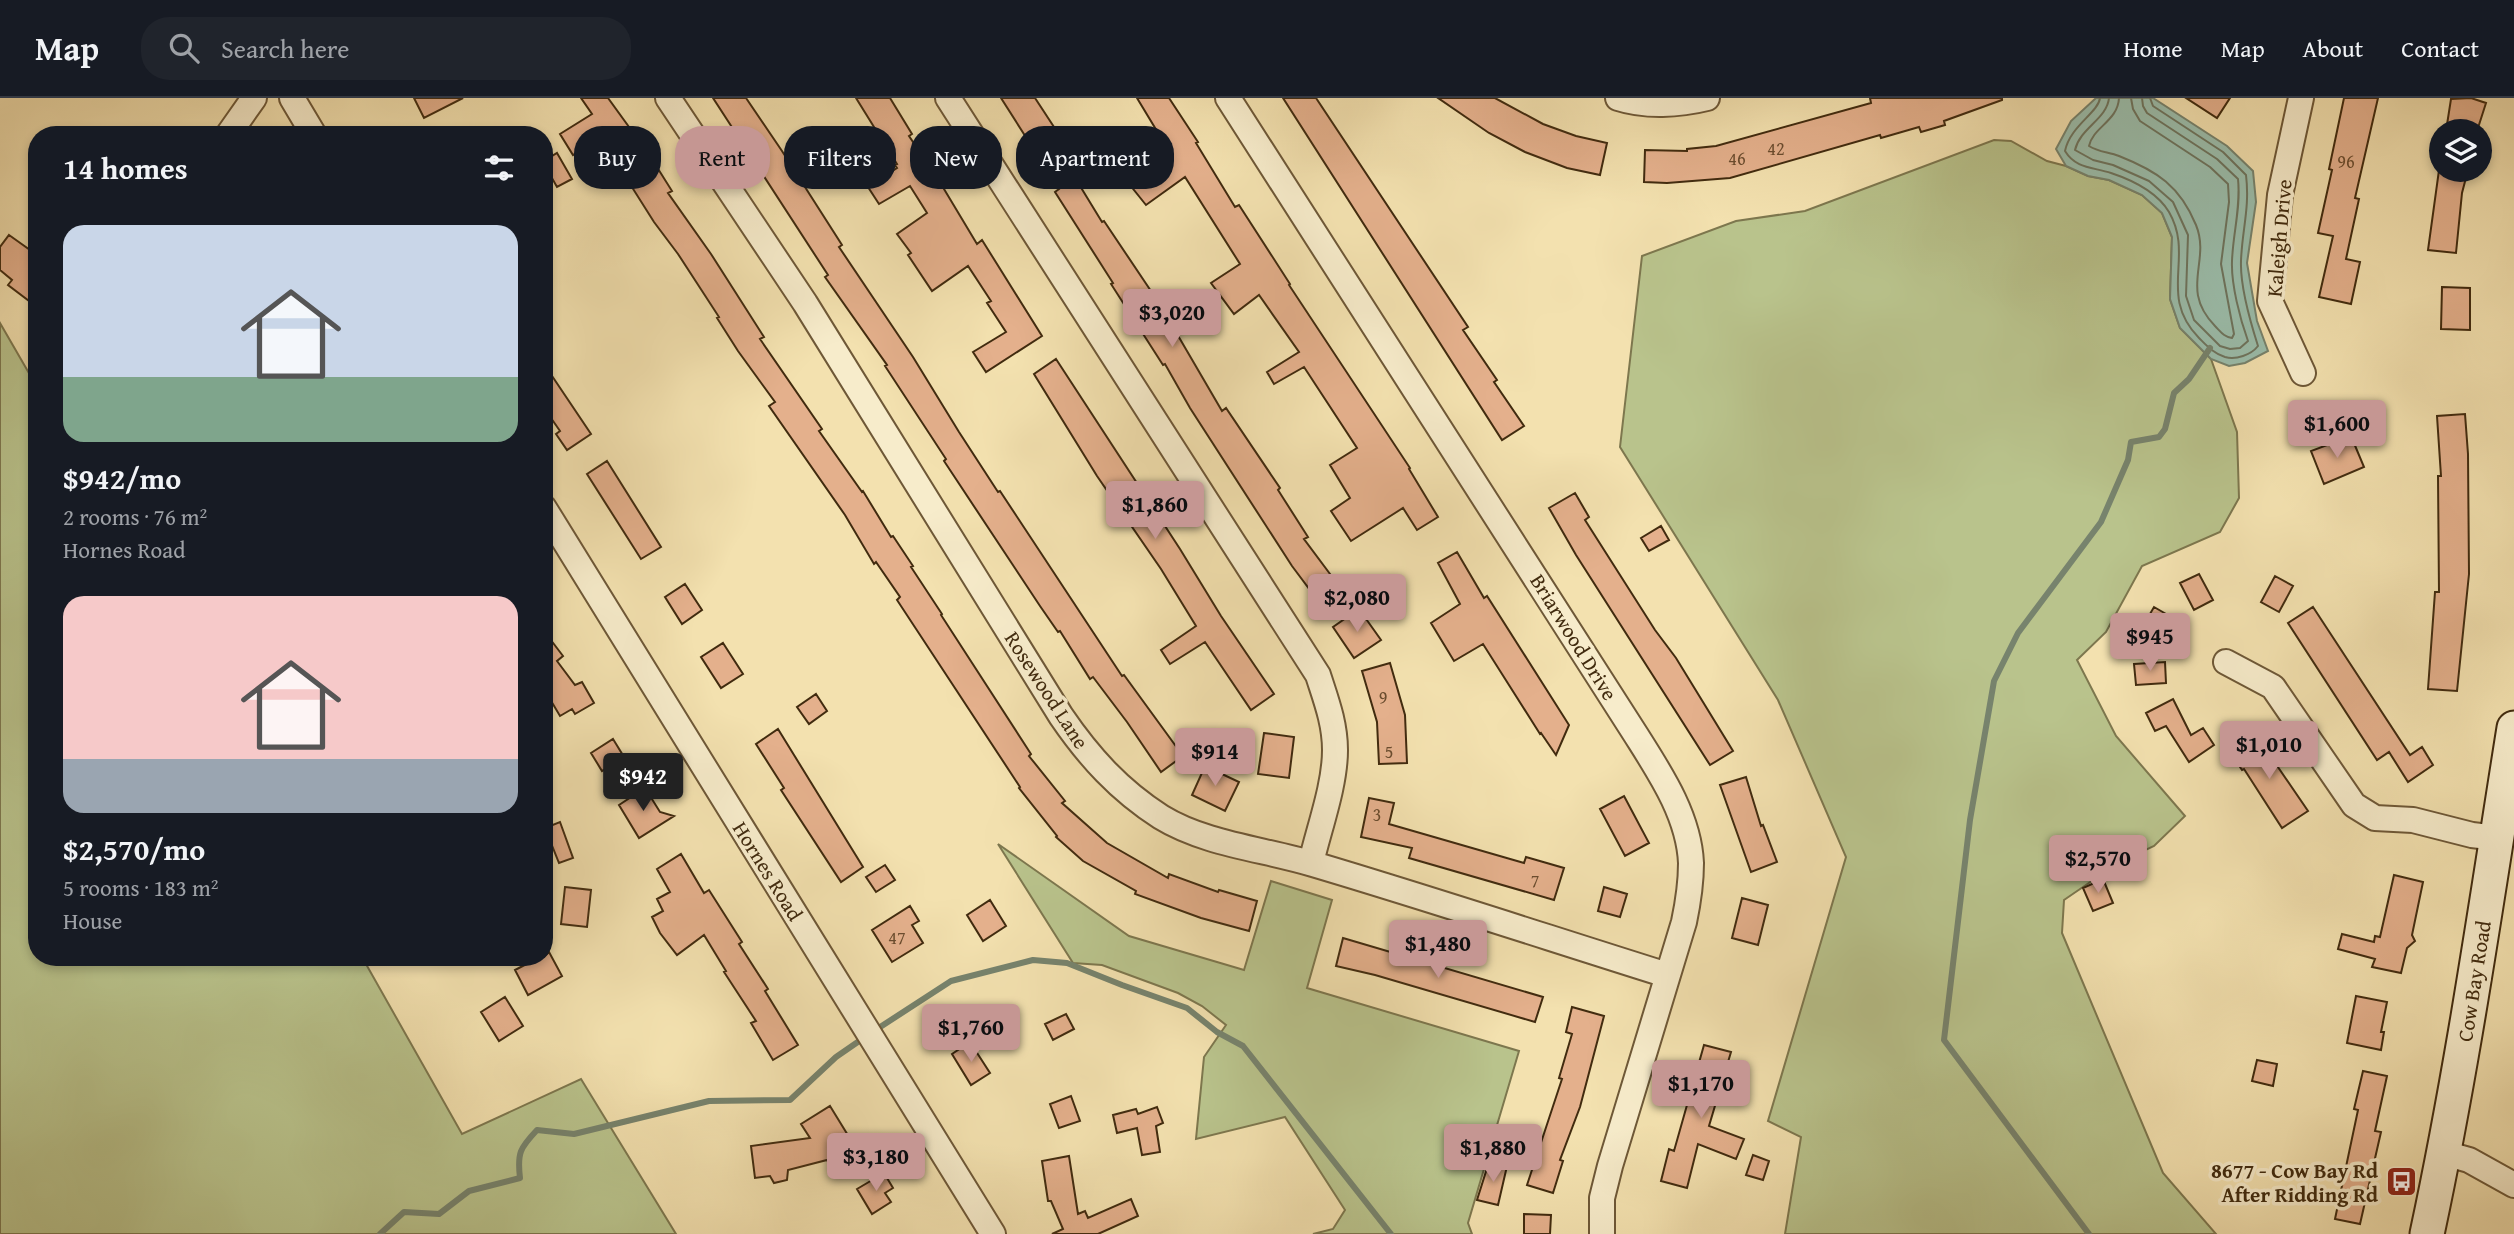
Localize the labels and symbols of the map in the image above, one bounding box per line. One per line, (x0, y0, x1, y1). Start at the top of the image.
house number: 42 (1767, 135, 1785, 162)
house number: 46 (1728, 145, 1746, 172)
house number: 96 (2337, 148, 2355, 175)
street label: Kaleigh Drive (2258, 178, 2300, 298)
pin: $3,020 (1115, 289, 1229, 349)
pin: $1,600 (2280, 400, 2394, 460)
pin: $1,860 (1098, 482, 1212, 541)
street label: Briarwood Drive (1523, 568, 1625, 706)
pin: $2,080 (1300, 574, 1414, 634)
pin: $945 (2109, 614, 2191, 673)
street label: Rosewood Lane (997, 625, 1097, 755)
house number: 9 (1379, 684, 1387, 711)
pin: $1,010 (2212, 722, 2326, 781)
pin: $914 (1174, 728, 1256, 788)
house number: 5 (1385, 738, 1393, 765)
pin: $942 (602, 754, 684, 813)
house number: 3 (1373, 801, 1381, 828)
street label: Hornes Road (725, 815, 811, 927)
pin: $2,570 (2041, 836, 2155, 895)
house number: 7 (1531, 867, 1539, 894)
street label: Cow Bay Road (2449, 917, 2499, 1044)
pin: $1,480 (1381, 920, 1495, 980)
house number: 47 (888, 924, 906, 951)
pin: $1,760 (914, 1004, 1028, 1064)
pin: $1,170 (1644, 1060, 1758, 1120)
pin: $1,880 (1436, 1124, 1550, 1184)
pin: $3,180 (819, 1134, 933, 1193)
place label: 8677 - Cow Bay Rd After Ridding Rd (2211, 1155, 2378, 1210)
bus stop icon: 8677 - Cow Bay Rd After Ridding Rd (2384, 1165, 2418, 1199)

